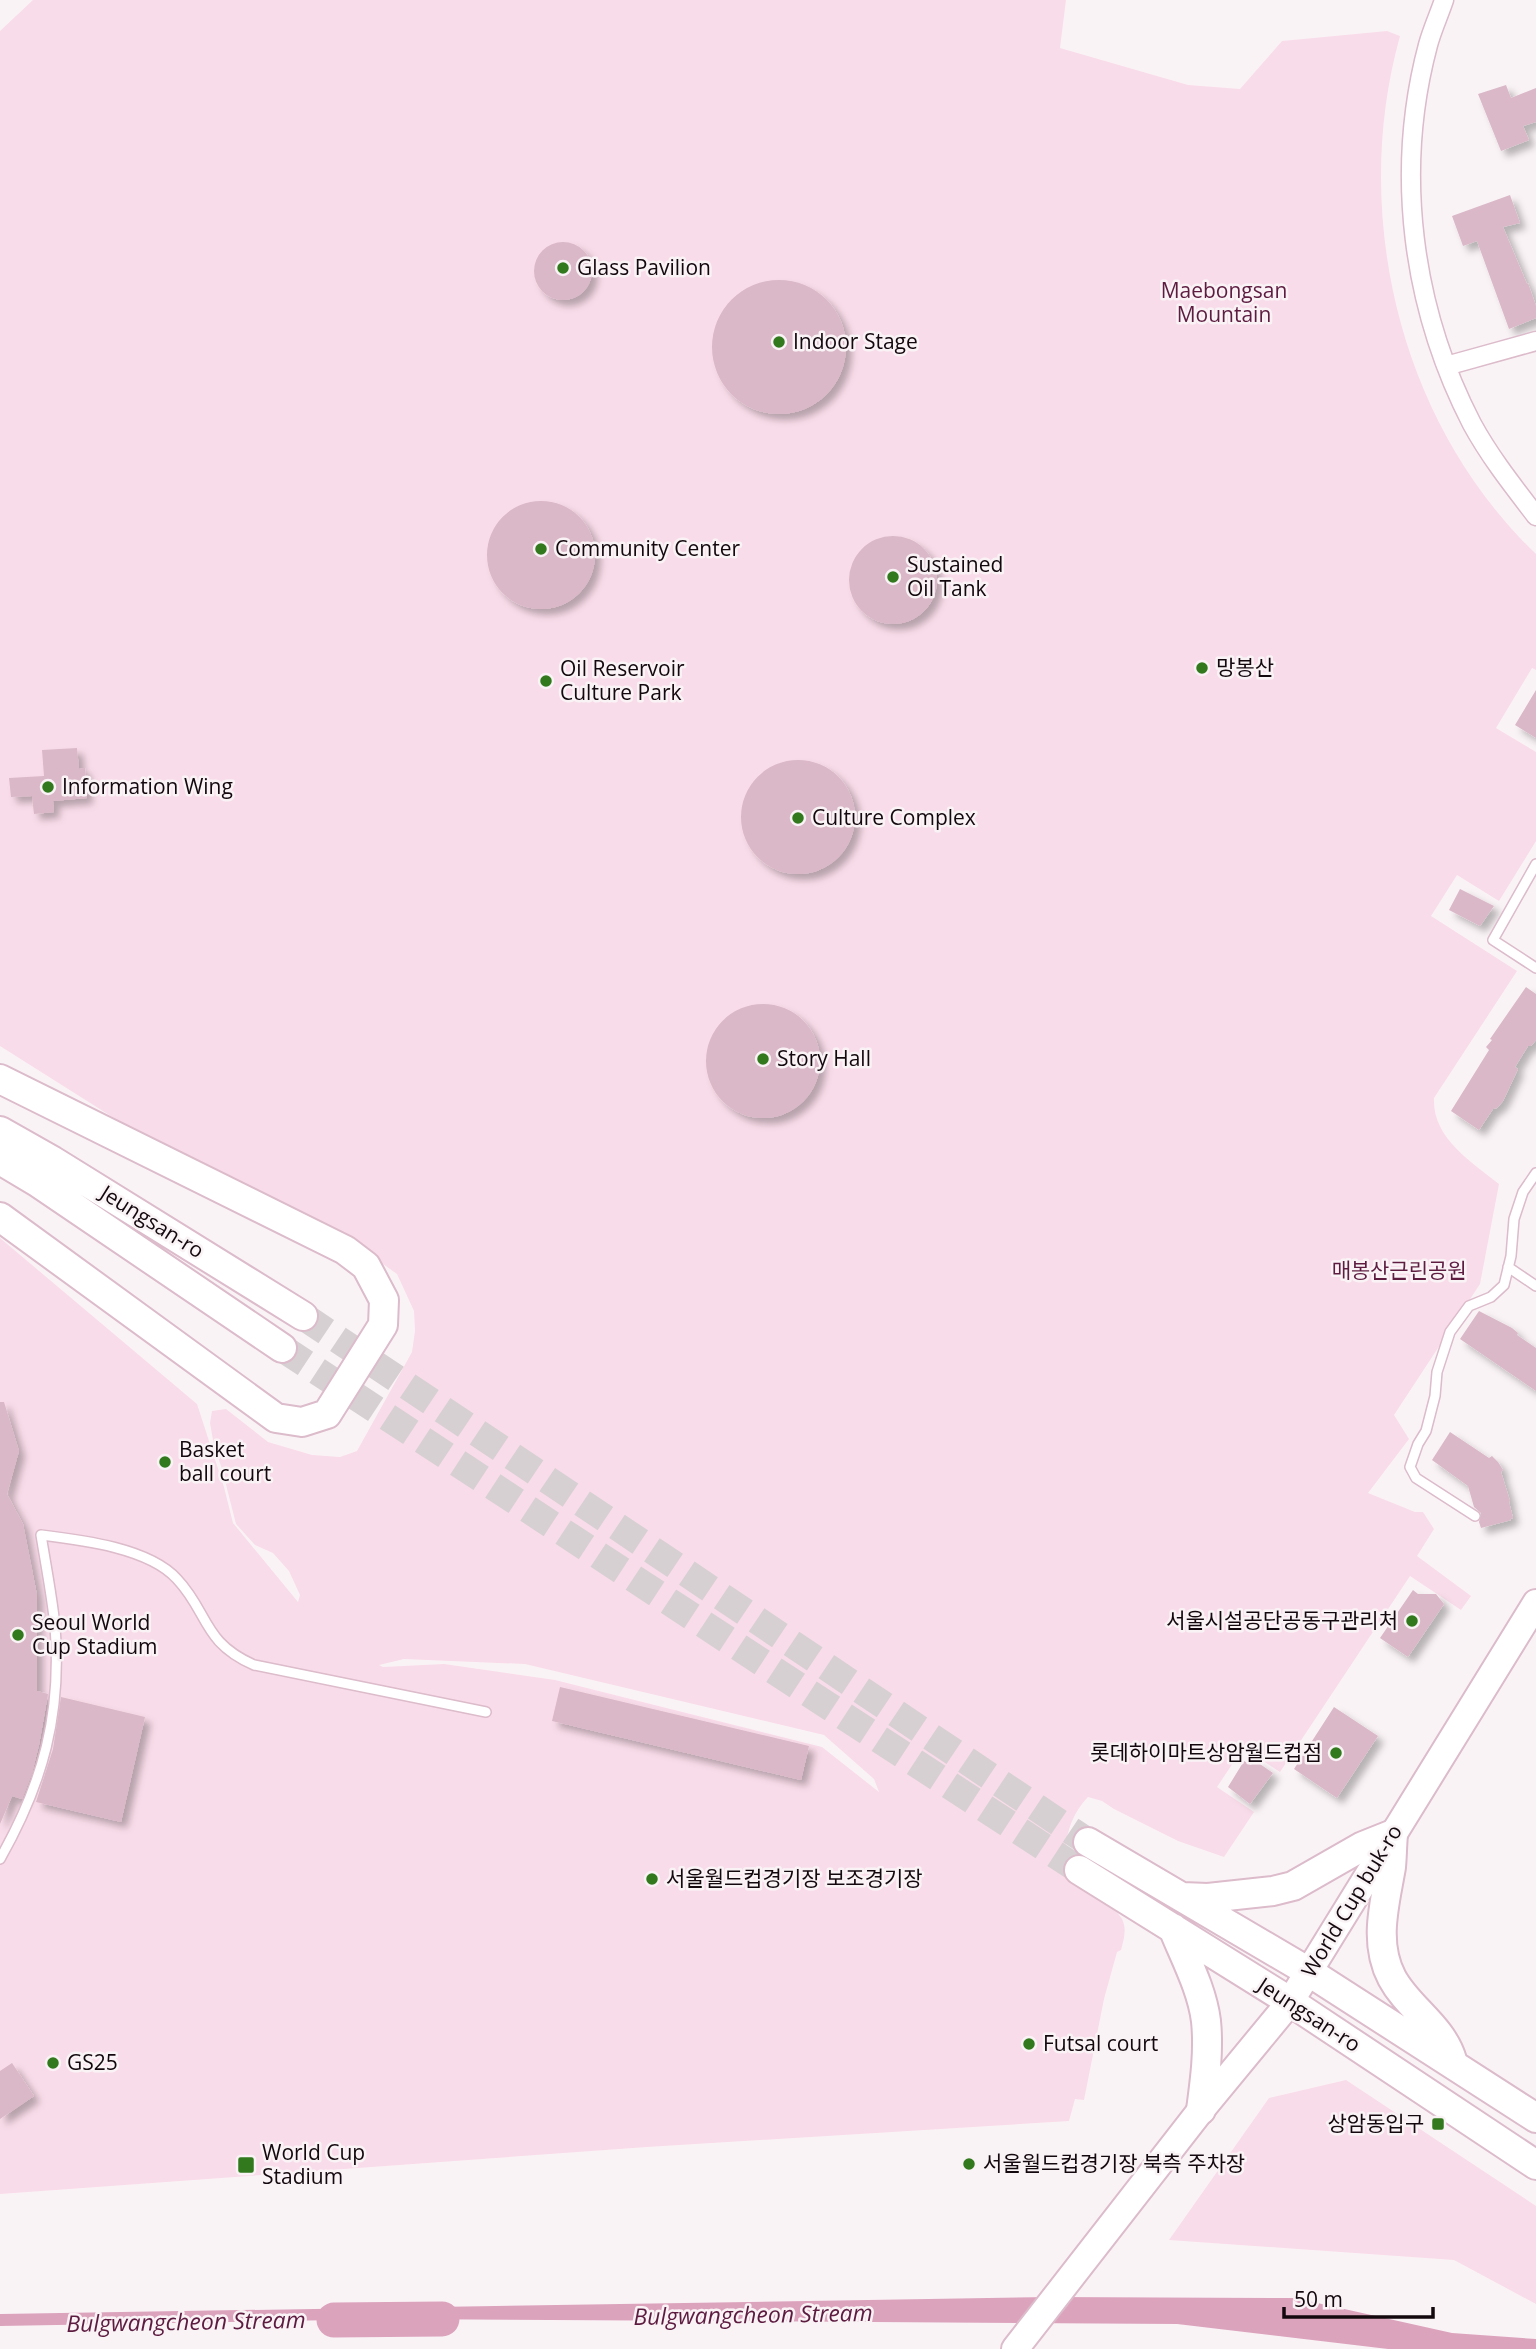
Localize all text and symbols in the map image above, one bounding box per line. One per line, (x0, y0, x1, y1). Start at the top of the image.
place label: Glass Pavilion (577, 253, 711, 281)
marker: Glass Pavilion (555, 260, 571, 276)
park label: Maebongsan Mountain (1161, 276, 1287, 328)
place label: Indoor Stage (793, 327, 918, 355)
marker: Indoor Stage (771, 334, 787, 350)
place label: Community Center (555, 534, 740, 562)
marker: Community Center (533, 541, 549, 557)
place label: Sustained Oil Tank (907, 550, 1003, 602)
marker: Sustained Oil Tank (885, 569, 901, 585)
place label: 망봉산 (1216, 653, 1274, 681)
place label: Oil Reservoir Culture Park (560, 654, 685, 706)
marker: 망봉산 (1194, 660, 1210, 676)
marker: Oil Reservoir Culture Park (538, 673, 554, 689)
place label: Information Wing (62, 772, 233, 800)
marker: Information Wing (40, 779, 56, 795)
place label: Culture Complex (812, 803, 976, 831)
marker: Culture Complex (790, 810, 806, 826)
place label: Story Hall (777, 1044, 871, 1072)
marker: Story Hall (755, 1051, 771, 1067)
street label: Jeungsan-ro (94, 1177, 210, 1264)
park label: 매봉산근린공원 (1331, 1256, 1467, 1284)
place label: Basket ball court (179, 1435, 271, 1487)
marker: Basket ball court (157, 1454, 173, 1470)
place label: 서울시설공단공동구관리처 (1166, 1606, 1398, 1634)
place label: Seoul World Cup Stadium (32, 1608, 158, 1660)
marker: 서울시설공단공동구관리처 (1404, 1613, 1420, 1629)
marker: Seoul World Cup Stadium (10, 1627, 26, 1643)
place label: 롯데하이마트상암월드컵점 (1090, 1738, 1322, 1766)
marker: 롯데하이마트상암월드컵점 (1328, 1745, 1344, 1761)
street label: World Cup buk-ro (1294, 1819, 1408, 1982)
place label: 서울월드컵경기장 보조경기장 (666, 1864, 923, 1892)
marker: 서울월드컵경기장 보조경기장 (644, 1871, 660, 1887)
street label: Jeungsan-ro (1251, 1969, 1366, 2058)
place label: Futsal court (1043, 2029, 1158, 2057)
marker: Futsal court (1021, 2036, 1037, 2052)
place label: GS25 (67, 2048, 118, 2076)
marker: GS25 (45, 2055, 61, 2071)
place label: 상암동입구 (1327, 2109, 1424, 2137)
marker: 상암동입구 (1430, 2116, 1446, 2132)
place label: World Cup Stadium (262, 2138, 365, 2190)
place label: 서울월드컵경기장 북측 주차장 (983, 2149, 1245, 2177)
marker: World Cup Stadium (236, 2155, 256, 2175)
marker: 서울월드컵경기장 북측 주차장 (961, 2156, 977, 2172)
scale bar (1284, 2276, 1433, 2320)
text: 50 m (1294, 2285, 1343, 2313)
water label: Bulgwangcheon Stream (633, 2296, 873, 2332)
water label: Bulgwangcheon Stream (66, 2303, 306, 2339)

